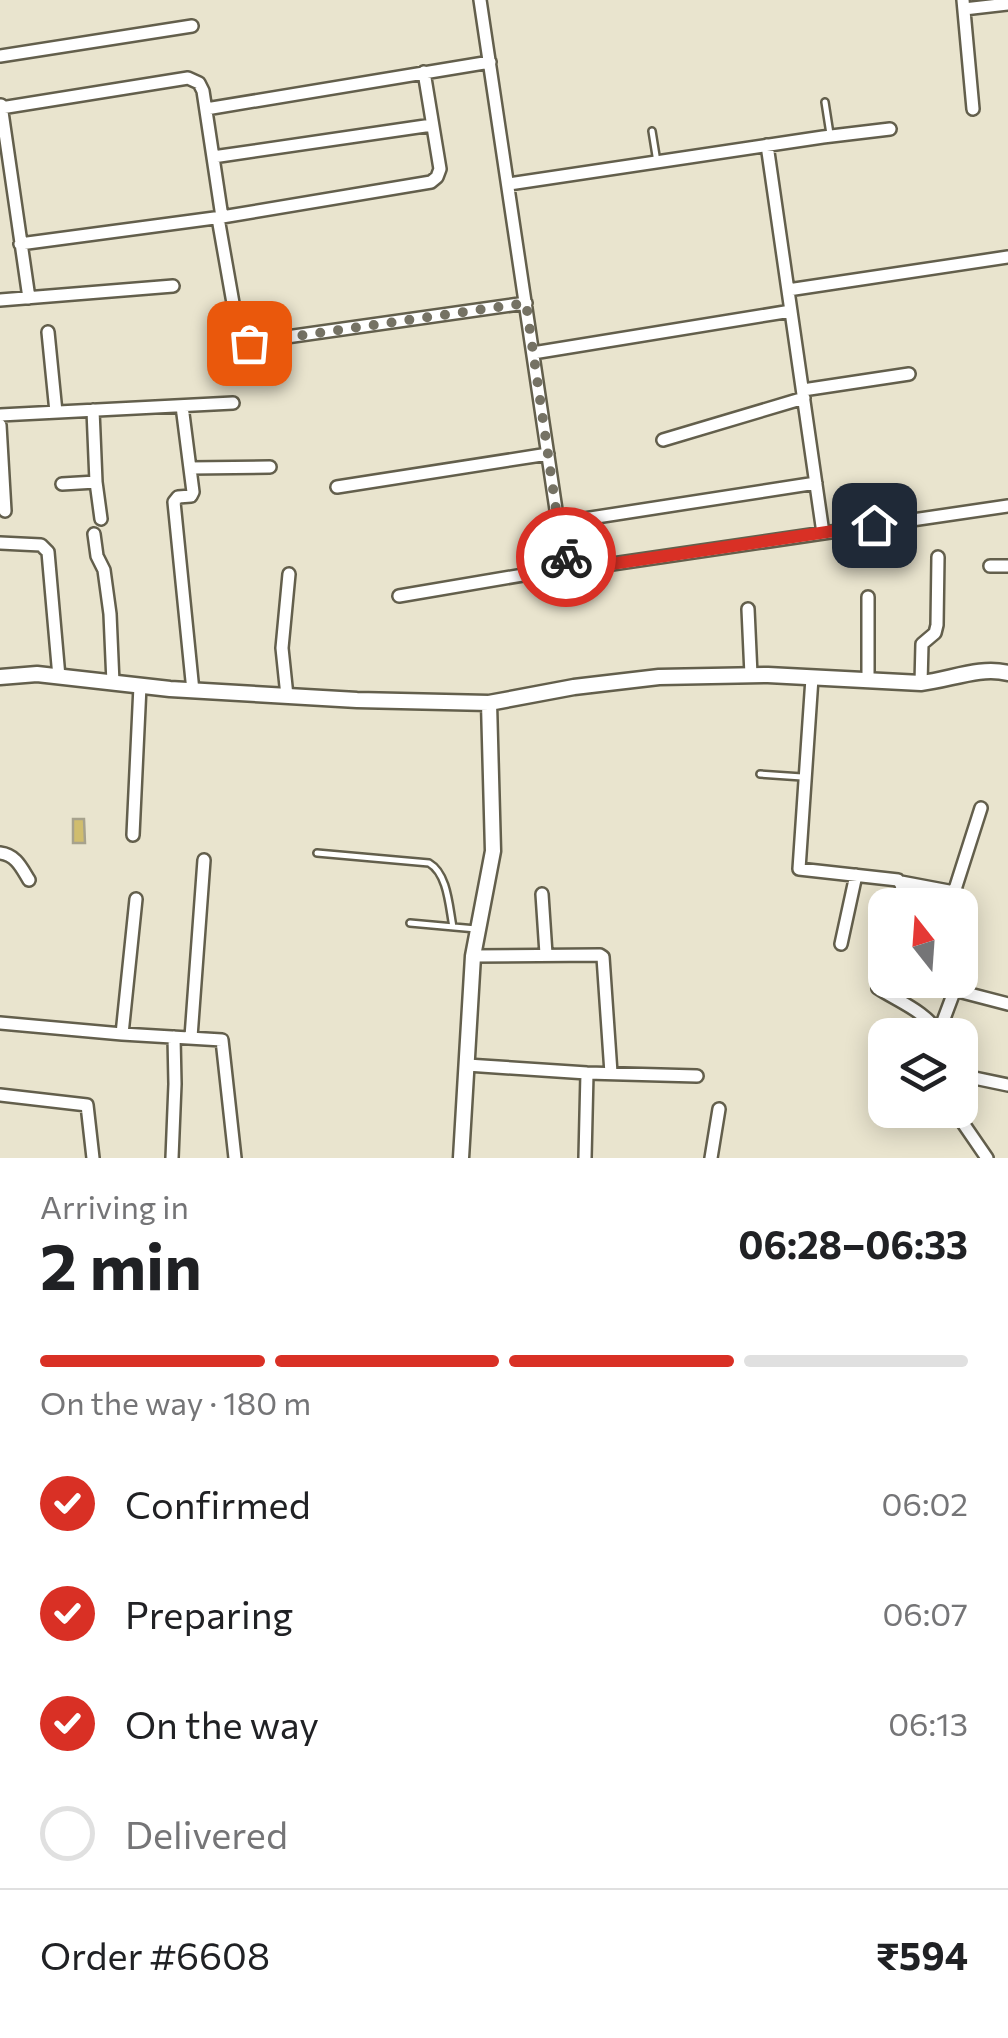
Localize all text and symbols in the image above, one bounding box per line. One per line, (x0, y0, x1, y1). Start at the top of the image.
pin (207, 301, 292, 386)
icon: bag (222, 316, 277, 371)
pin (832, 483, 917, 568)
icon: home (847, 498, 902, 553)
courier (516, 507, 616, 607)
icon: bike (539, 530, 594, 585)
north arrow (868, 888, 978, 998)
map controls (868, 888, 978, 1128)
button: layers (868, 1018, 978, 1128)
text: Arriving in (40, 1186, 189, 1226)
text: 06:28–06:33 (738, 1220, 968, 1267)
text: 2 min (40, 1224, 202, 1303)
text: On the way · 180 m (40, 1382, 311, 1422)
icon: check (40, 1476, 95, 1531)
text: Confirmed (125, 1480, 311, 1527)
text: 06:02 (882, 1483, 968, 1523)
icon: check (40, 1586, 95, 1641)
text: Preparing (125, 1590, 293, 1637)
text: 06:07 (882, 1593, 968, 1633)
icon: check (40, 1696, 95, 1751)
text: On the way (125, 1700, 319, 1747)
text: 06:13 (888, 1703, 968, 1743)
text: Delivered (125, 1810, 288, 1857)
text: Order #6608 (40, 1931, 270, 1978)
text: ₹594 (876, 1931, 968, 1978)

